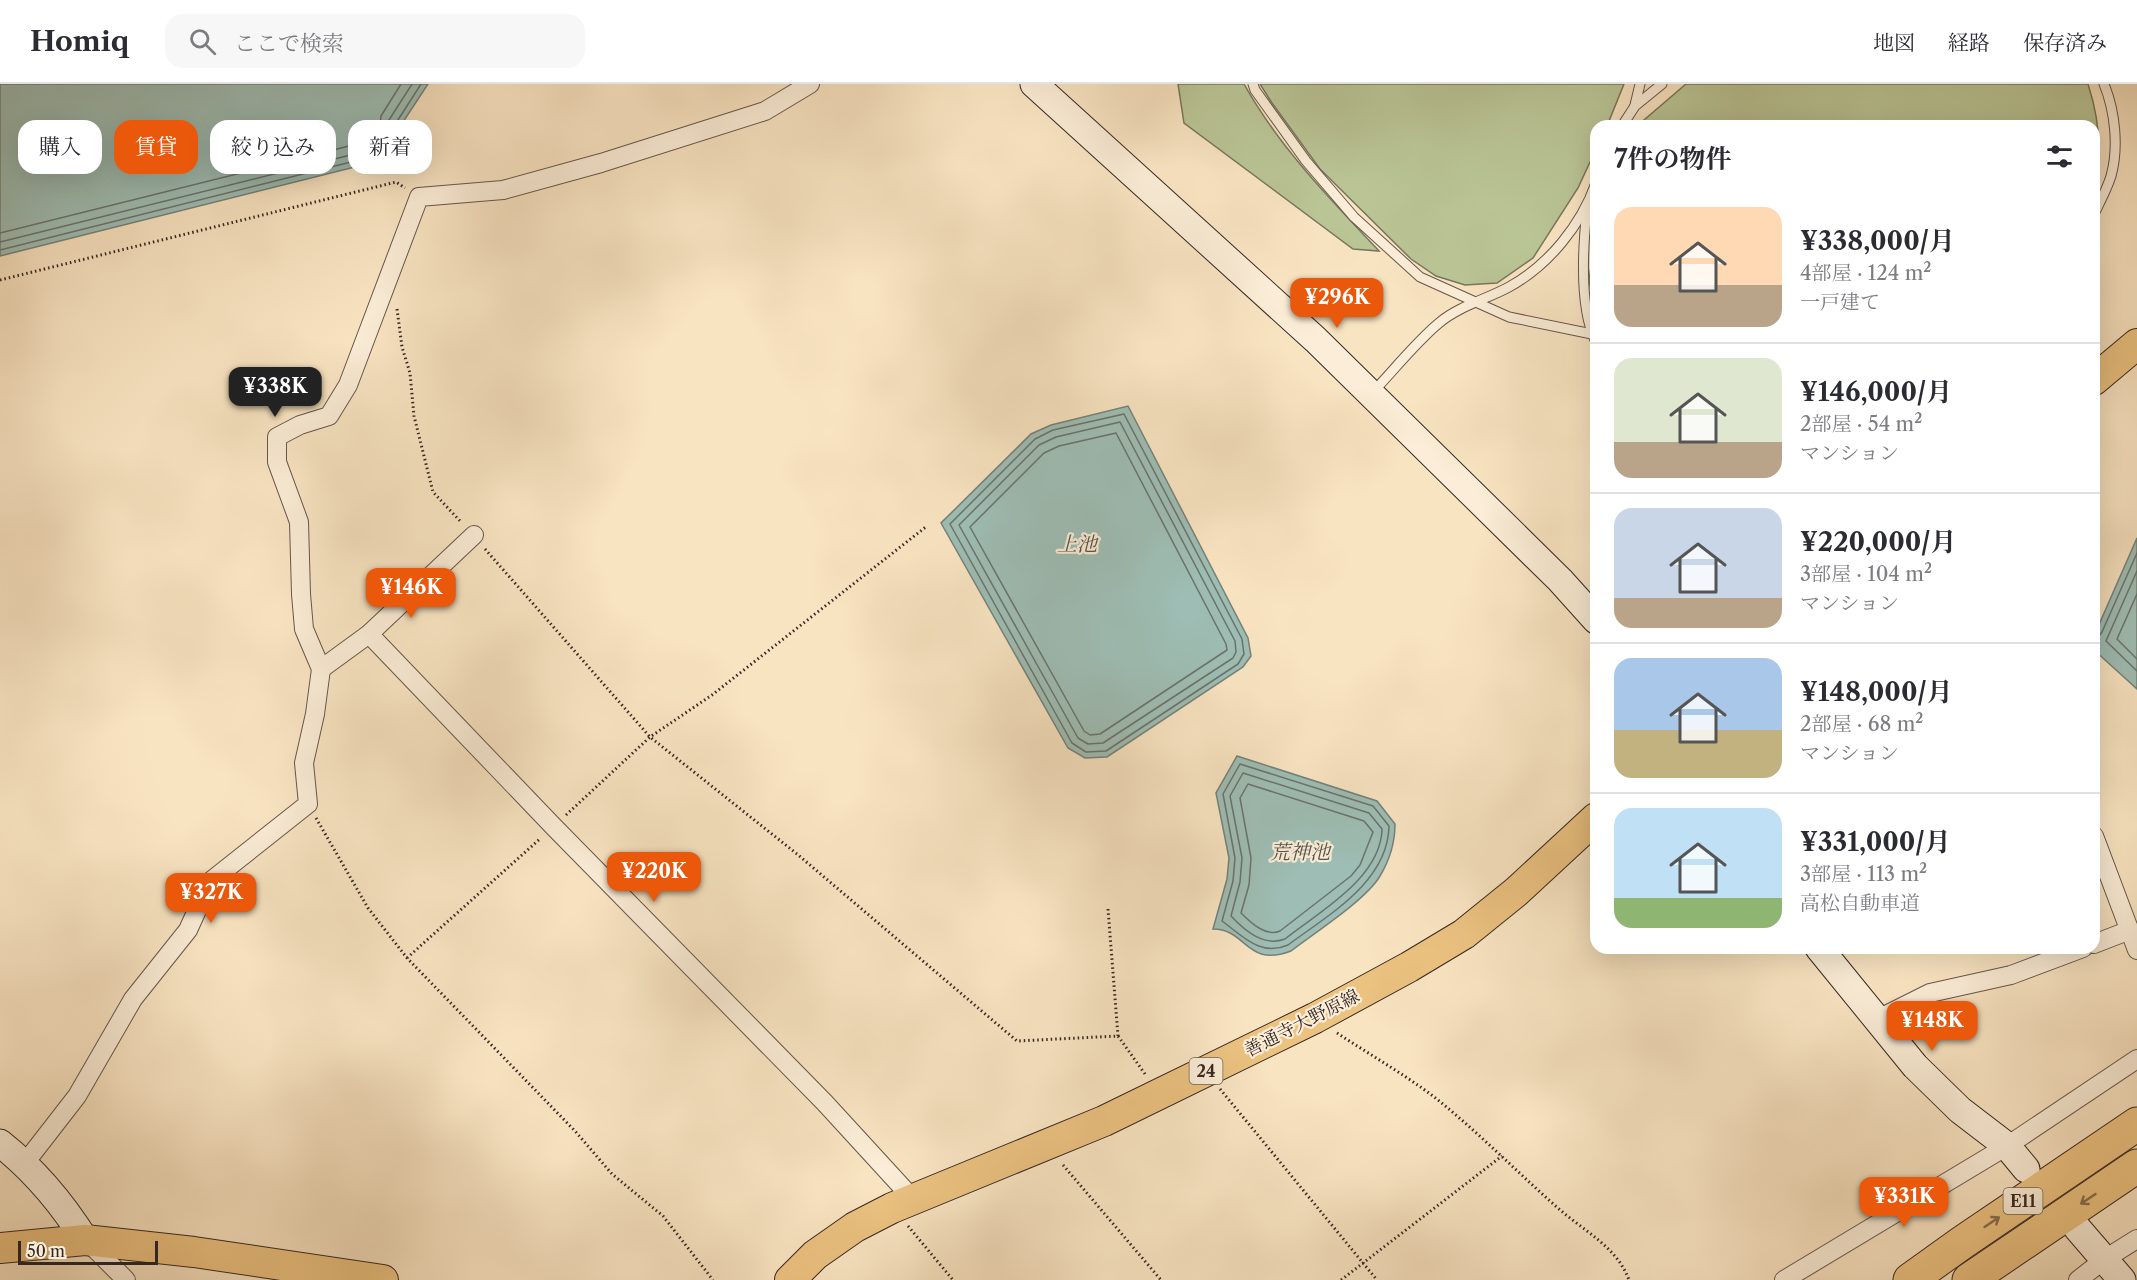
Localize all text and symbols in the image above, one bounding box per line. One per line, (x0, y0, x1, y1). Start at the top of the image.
search box (165, 14, 585, 68)
text: Homiq (30, 24, 129, 58)
icon: search (186, 25, 219, 58)
text: ここで検索 (234, 30, 344, 57)
text: 地図 (1873, 30, 1915, 55)
text: 経路 (1948, 30, 1990, 55)
text: 保存済み (2023, 30, 2107, 55)
chip: 購入 (18, 120, 102, 174)
chip: 賃貸 (114, 120, 198, 174)
chip: 絞り込み (210, 120, 336, 174)
chip: 新着 (348, 120, 432, 174)
icon: filters (2043, 140, 2076, 173)
text: 7件の物件 (1614, 143, 1732, 175)
text: ¥338,000/月 (1800, 225, 1955, 257)
icon: home (1662, 231, 1734, 303)
text: 4部屋 · 124 m² (1800, 261, 1931, 285)
pin: ¥296K (1295, 278, 1379, 329)
text: ¥296K (1304, 285, 1370, 309)
text: 一戸建て (1800, 290, 1880, 314)
pin: ¥338K (233, 367, 317, 418)
text: ¥338K (243, 374, 307, 398)
text: ¥146,000/月 (1800, 376, 1952, 408)
icon: home (1662, 382, 1734, 454)
text: 2部屋 · 54 m² (1800, 412, 1922, 436)
text: マンション (1800, 441, 1899, 465)
text: ¥220,000/月 (1800, 526, 1957, 558)
water label: 上池 (1057, 532, 1099, 556)
icon: home (1662, 532, 1734, 604)
text: 3部屋 · 104 m² (1800, 562, 1932, 586)
pin: ¥146K (369, 568, 453, 619)
text: ¥146K (380, 575, 442, 599)
text: マンション (1800, 591, 1899, 615)
text: ¥148,000/月 (1800, 676, 1953, 708)
icon: home (1662, 682, 1734, 754)
text: 2部屋 · 68 m² (1800, 712, 1923, 736)
text: マンション (1800, 741, 1899, 765)
text: ¥331,000/月 (1800, 826, 1951, 858)
icon: home (1662, 832, 1734, 904)
water label: 荒神池 (1270, 840, 1332, 864)
pin: ¥220K (612, 852, 696, 903)
text: ¥220K (621, 859, 687, 883)
text: 3部屋 · 113 m² (1800, 862, 1927, 886)
pin: ¥327K (169, 873, 253, 924)
text: ¥327K (179, 880, 243, 904)
text: 高松自動車道 (1800, 891, 1920, 915)
street label: 善通寺大野原線 (1241, 985, 1363, 1061)
pin: ¥148K (1890, 1001, 1974, 1052)
text: ¥148K (1901, 1008, 1963, 1032)
road number: 24 (1190, 1058, 1222, 1084)
pin: ¥331K (1862, 1177, 1946, 1228)
text: ¥331K (1873, 1184, 1935, 1208)
road number: E11 (2004, 1188, 2042, 1214)
one-way arrow (2081, 1193, 2097, 1205)
one-way arrow (1983, 1216, 2000, 1228)
scale bar (18, 1238, 158, 1266)
text: 50 m (27, 1241, 65, 1261)

